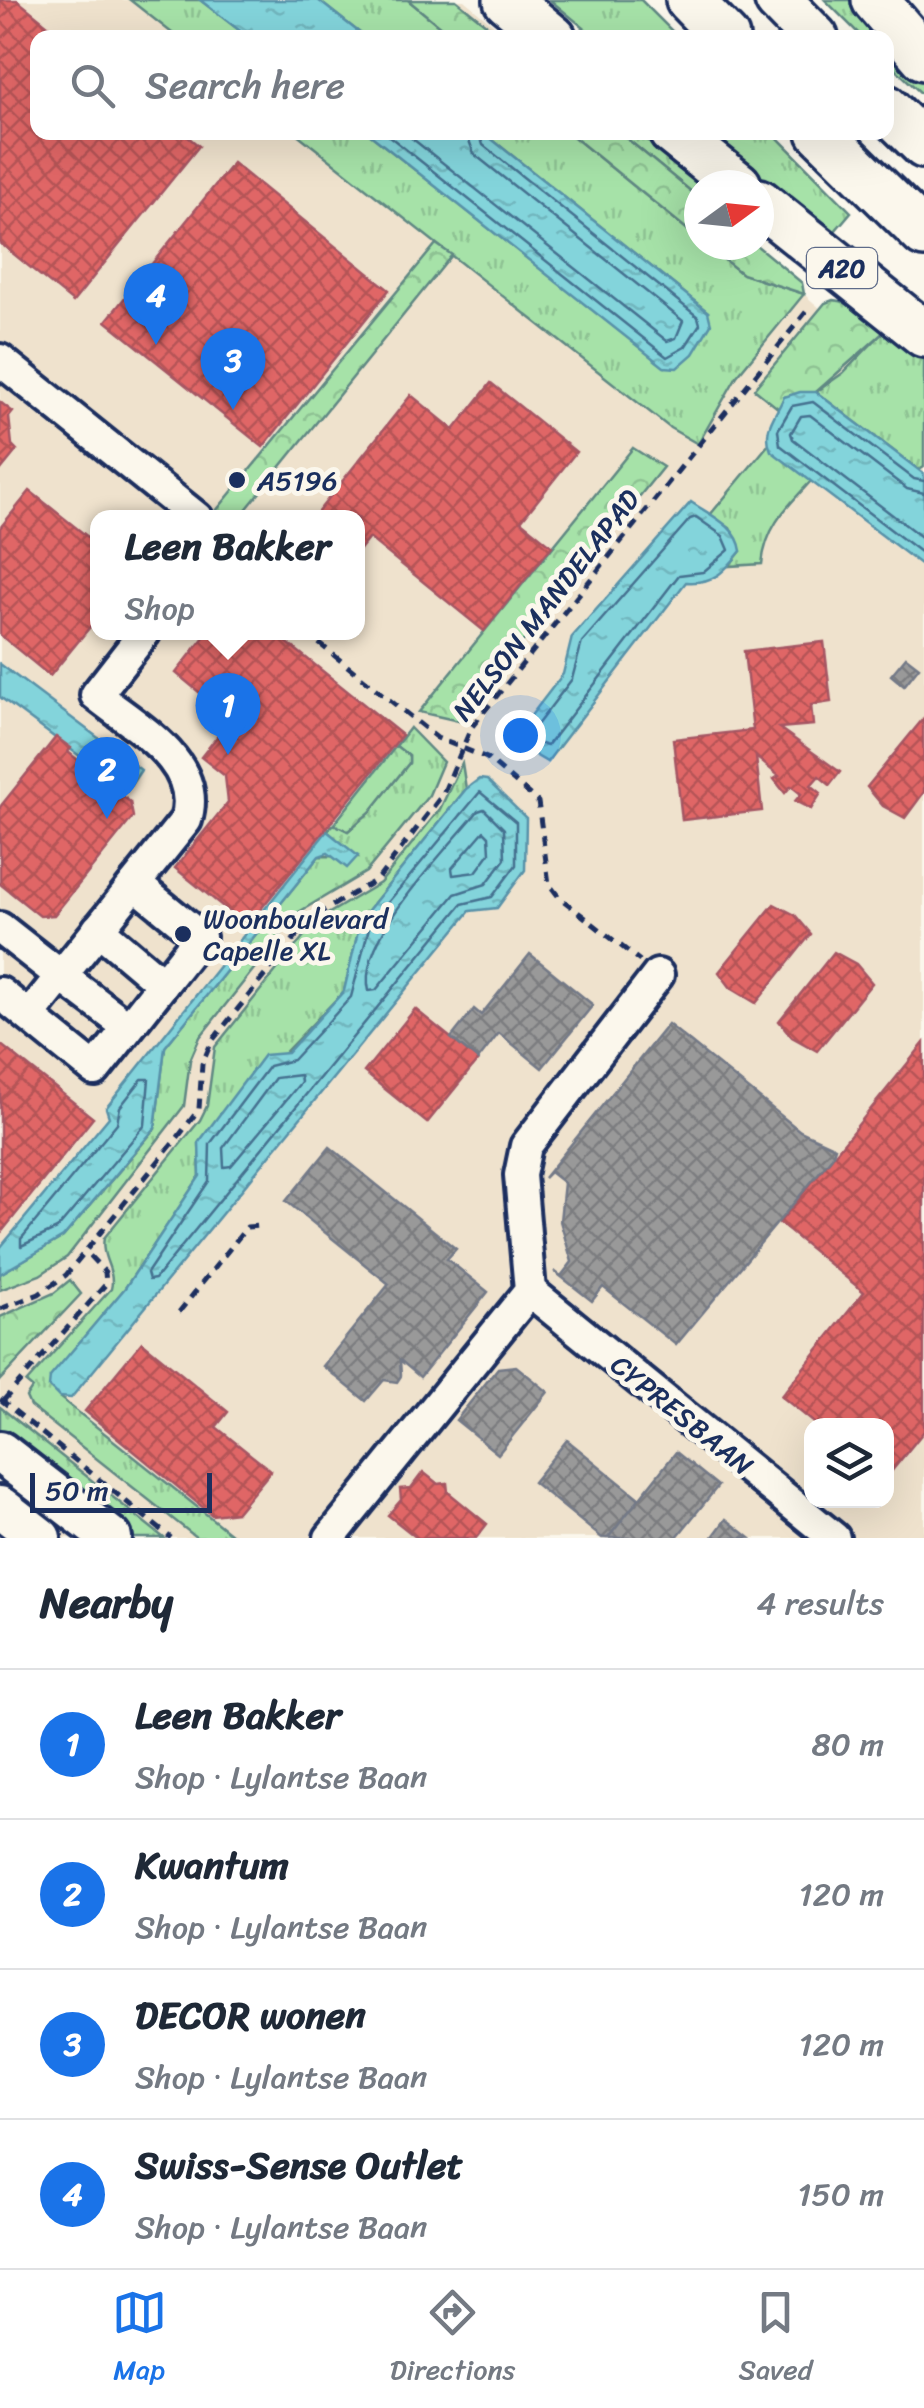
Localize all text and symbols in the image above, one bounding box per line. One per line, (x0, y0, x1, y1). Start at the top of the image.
search box (30, 30, 894, 140)
text: Search here (145, 52, 345, 119)
icon: search (65, 58, 120, 113)
north arrow (684, 170, 774, 260)
road number: A20 (807, 248, 877, 288)
pin: 4 (124, 262, 188, 345)
pin: 3 (200, 328, 266, 410)
place label: A5196 (256, 456, 338, 505)
marker: A5196 (226, 469, 248, 491)
street label: NELSON MANDELAPAD (439, 478, 653, 732)
popup (90, 510, 365, 640)
text: Leen Bakker (125, 513, 330, 580)
text: Shop (125, 580, 195, 637)
pin: 1 (196, 672, 260, 755)
your location (495, 710, 546, 761)
pin: 2 (74, 736, 140, 819)
place label: Woonboulevard Capelle XL (203, 894, 390, 975)
marker: Woonboulevard Capelle XL (172, 923, 194, 945)
street label: CYPRESBAAN (599, 1342, 765, 1489)
map controls (804, 1418, 894, 1508)
button: layers (804, 1418, 894, 1508)
text: 50 m (45, 1466, 109, 1515)
scale bar (30, 1468, 212, 1512)
text: Nearby (40, 1566, 173, 1640)
text: 4 results (756, 1575, 884, 1632)
text: Leen Bakker (135, 1682, 341, 1749)
text: 1 (66, 1716, 79, 1773)
text: 80 m (812, 1716, 884, 1773)
text: Shop · Lylantse Baan (135, 1749, 427, 1806)
text: Kwantum (135, 1832, 289, 1899)
text: 2 (63, 1866, 82, 1923)
text: 120 m (799, 1866, 884, 1923)
text: Shop · Lylantse Baan (135, 1899, 427, 1956)
text: DECOR wonen (135, 1982, 366, 2049)
text: 3 (64, 2016, 81, 2073)
text: 120 m (799, 2016, 884, 2073)
text: Shop · Lylantse Baan (135, 2049, 427, 2106)
text: Swiss-Sense Outlet (135, 2132, 463, 2199)
text: 4 (62, 2166, 83, 2223)
text: 150 m (798, 2166, 884, 2223)
text: Shop · Lylantse Baan (135, 2199, 427, 2256)
tab: Map (112, 2285, 167, 2394)
tab: Directions (390, 2285, 515, 2394)
tab: Saved (739, 2285, 812, 2394)

